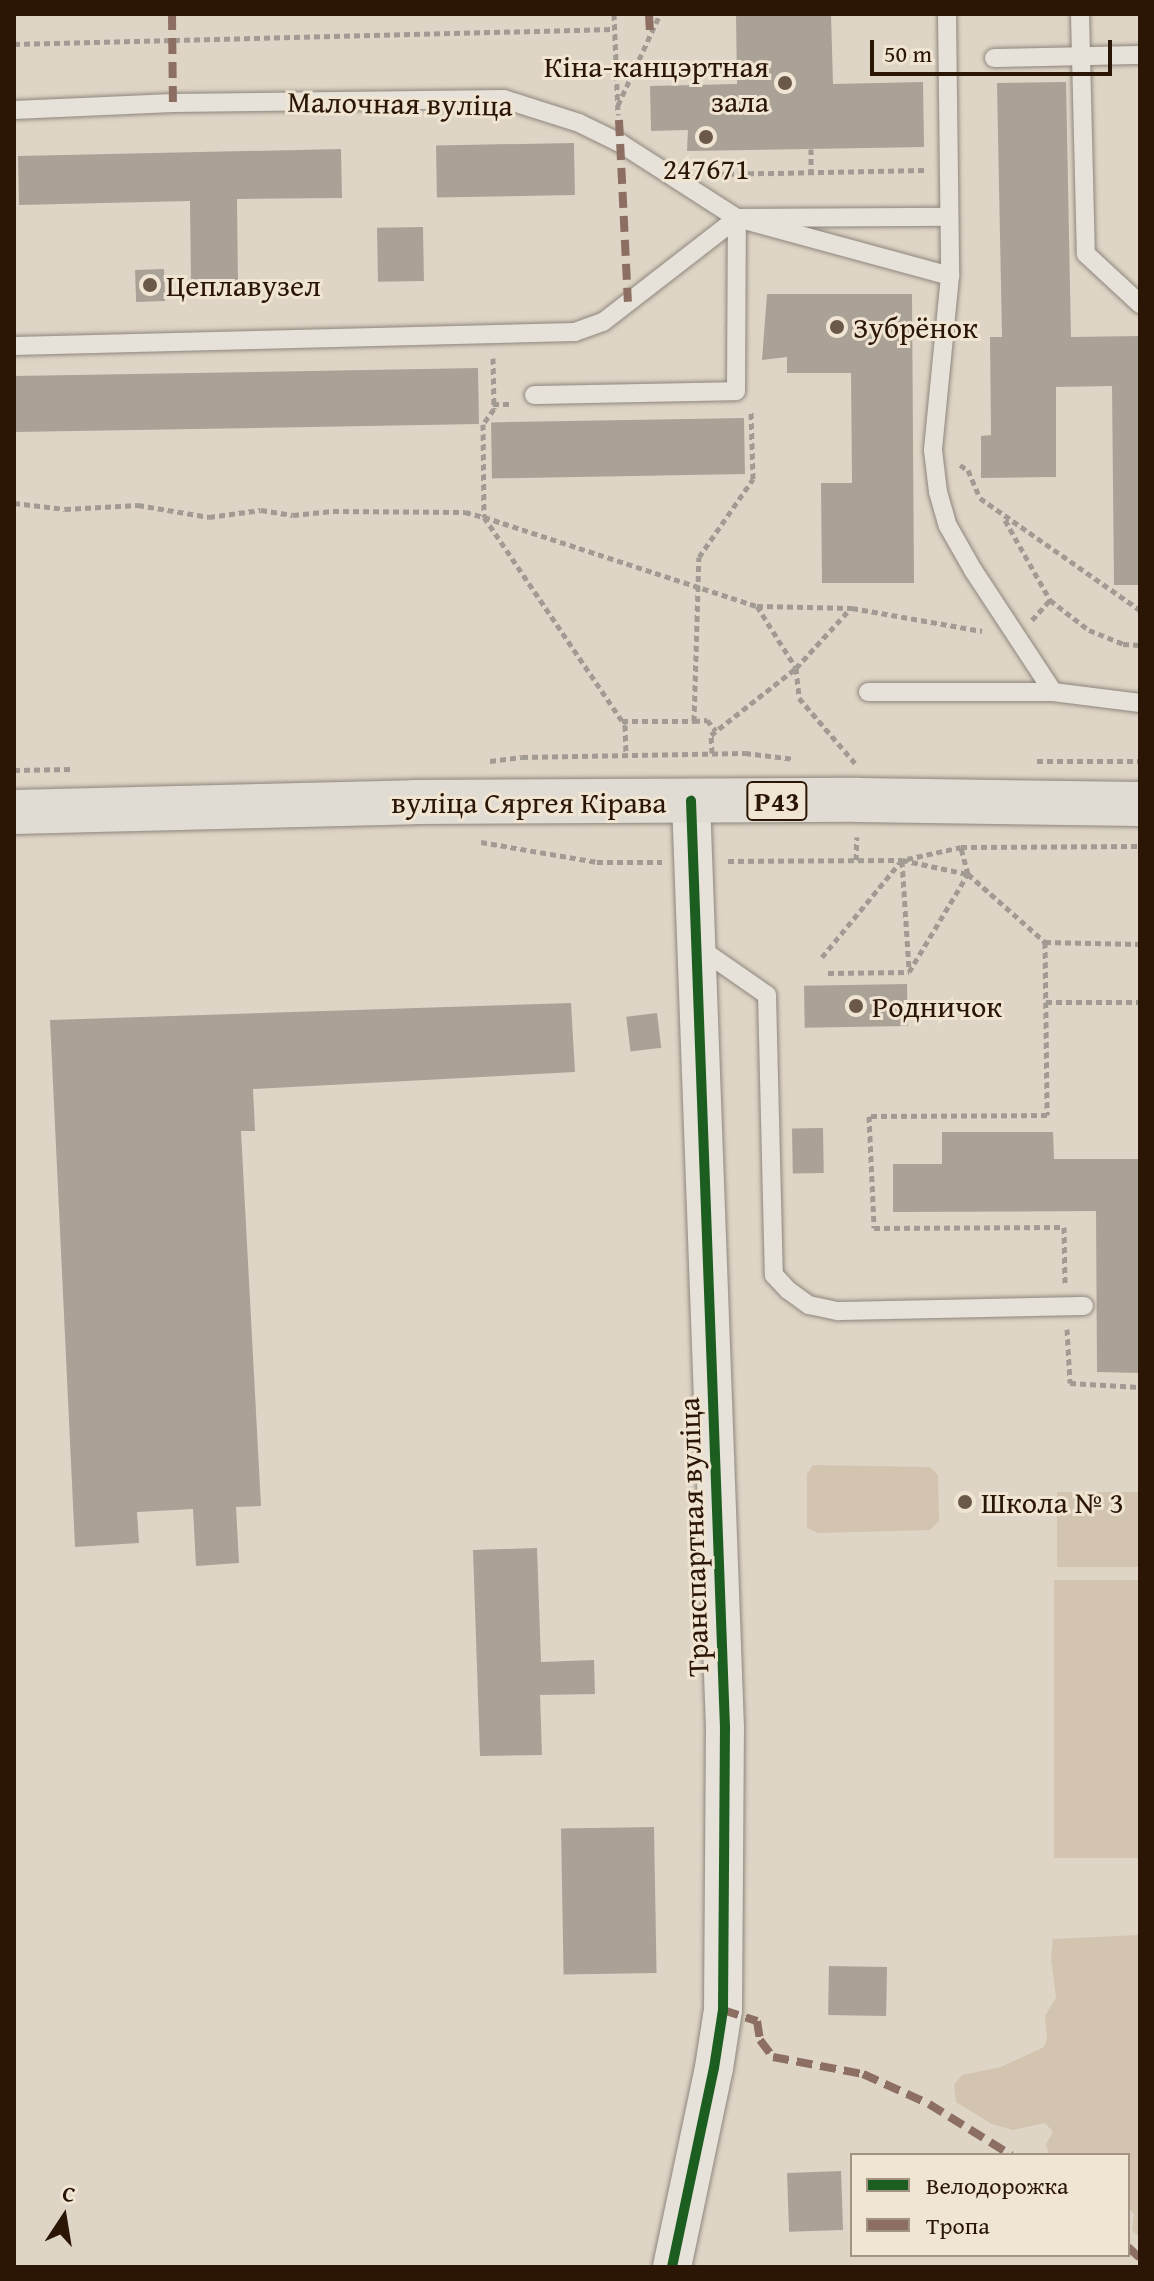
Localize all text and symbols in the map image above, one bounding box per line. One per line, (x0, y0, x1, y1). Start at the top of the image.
scale bar (874, 24, 1116, 74)
text: 50 m (884, 36, 932, 71)
place label: Кіна-канцэртная зала (544, 48, 769, 118)
marker: Кіна-канцэртная зала (776, 74, 794, 92)
street label: Малочная вуліца (287, 83, 513, 123)
marker: 247671 (697, 128, 715, 146)
place label: 247671 (663, 150, 749, 186)
place label: Цеплавузел (166, 267, 321, 303)
marker: Цеплавузел (141, 276, 159, 294)
place label: Зубрёнок (853, 309, 978, 345)
marker: Зубрёнок (828, 318, 846, 336)
road number: Р43 (745, 777, 809, 825)
street label: вуліца Сяргея Кірава (391, 784, 667, 820)
place label: Родничок (872, 988, 1002, 1024)
marker: Родничок (847, 997, 865, 1015)
street label: Транспартная вуліца (670, 1397, 716, 1677)
place label: Школа № 3 (981, 1484, 1124, 1520)
marker: Школа № 3 (956, 1493, 974, 1511)
legend (850, 2153, 1130, 2257)
text: Велодорожка (926, 2168, 1068, 2203)
north arrow (24, 2177, 104, 2257)
text: С (60, 2177, 78, 2210)
text: Тропа (926, 2208, 990, 2243)

